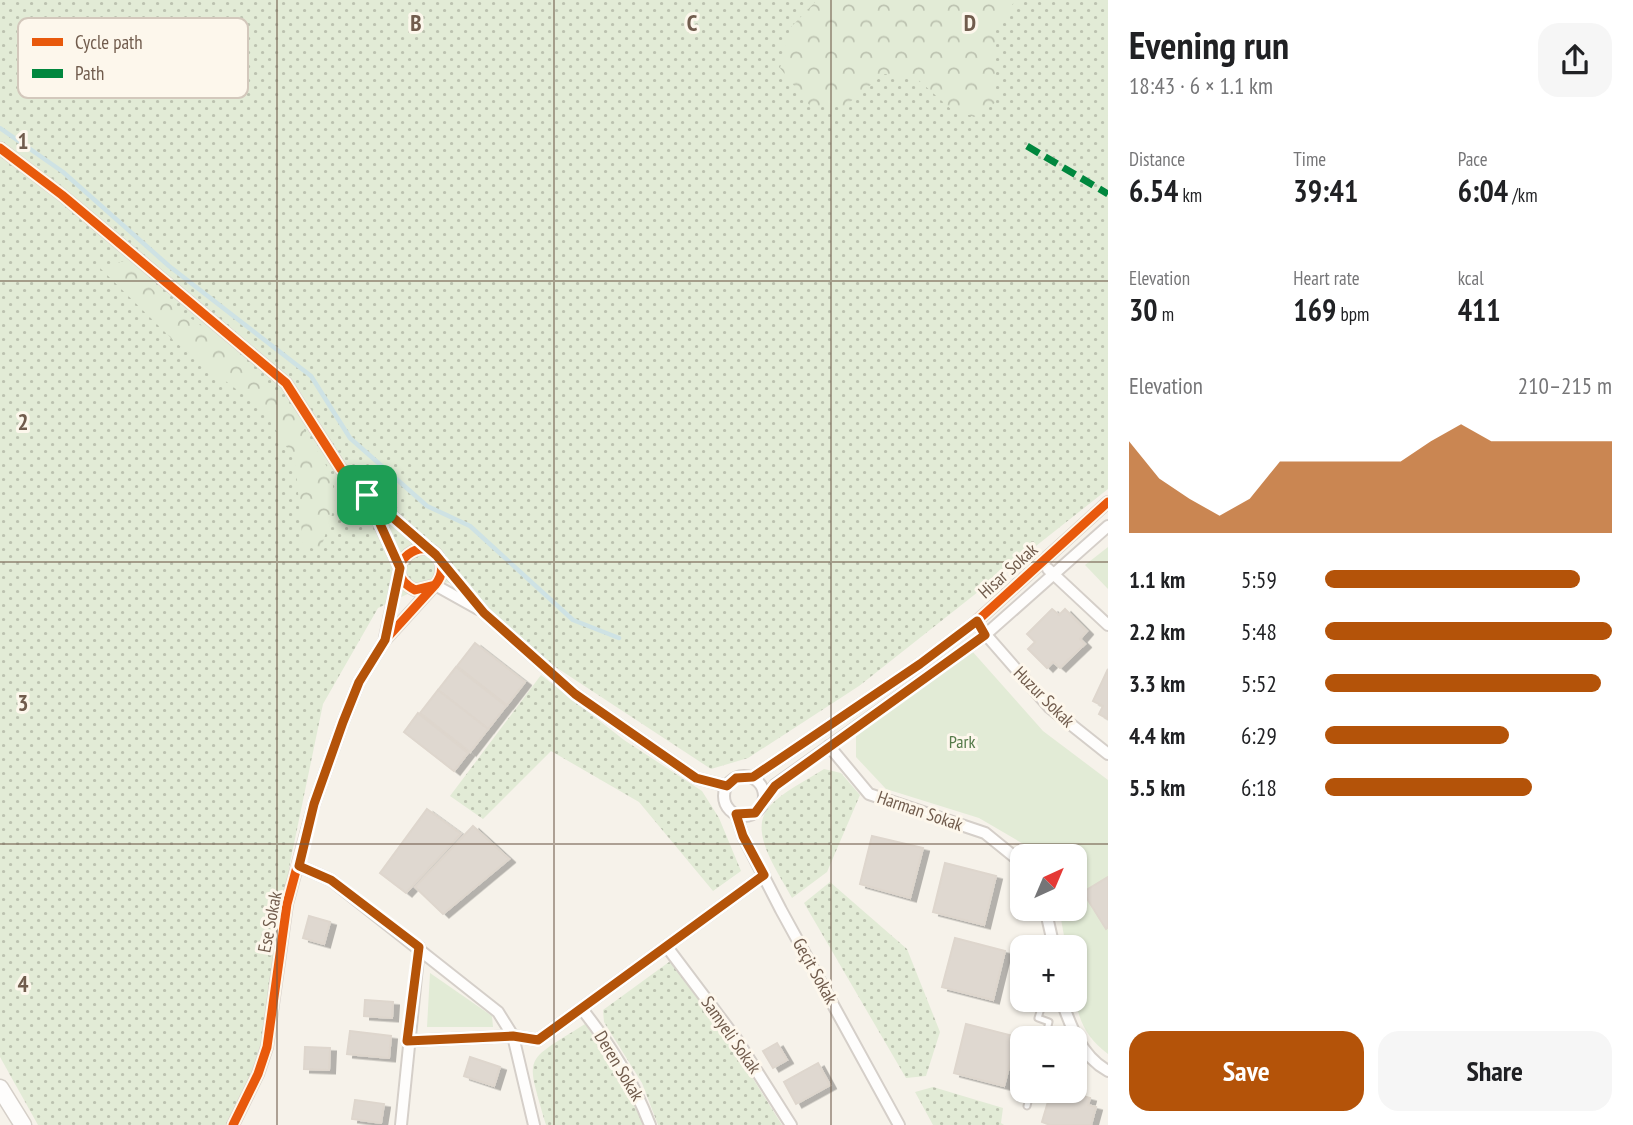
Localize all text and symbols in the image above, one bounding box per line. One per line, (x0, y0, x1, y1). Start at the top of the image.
text: B (410, 8, 422, 37)
text: C (687, 8, 698, 37)
text: D (964, 8, 976, 37)
legend (18, 18, 248, 98)
text: Evening run (1129, 20, 1289, 69)
button: share (1538, 23, 1612, 97)
text: Cycle path (75, 30, 143, 54)
text: Path (75, 61, 104, 85)
text: 18:43 · 6 × 1.1 km (1129, 71, 1273, 100)
text: 1 (18, 126, 29, 155)
text: Distance (1129, 147, 1185, 171)
text: Time (1293, 147, 1326, 171)
text: Pace (1458, 147, 1488, 171)
text: 6.54 (1129, 171, 1178, 210)
text: 39:41 (1293, 171, 1358, 210)
text: 6:04 (1458, 171, 1508, 210)
text: km (1178, 183, 1202, 207)
text: /km (1508, 183, 1538, 207)
text: Elevation (1129, 266, 1190, 290)
text: Heart rate (1293, 266, 1360, 290)
text: kcal (1458, 266, 1484, 290)
text: 30 (1129, 290, 1158, 329)
text: 169 (1293, 290, 1336, 329)
text: 411 (1458, 290, 1501, 329)
text: m (1158, 302, 1174, 326)
text: bpm (1336, 302, 1369, 326)
text: Elevation (1129, 371, 1203, 400)
text: 210–215 m (1518, 371, 1612, 400)
text: 2 (18, 407, 29, 436)
pin (337, 465, 397, 525)
icon: arrive (348, 476, 386, 514)
street label: Hisar Sokak (973, 538, 1042, 603)
text: 1.1 km (1129, 565, 1185, 594)
text: 5:59 (1241, 565, 1277, 594)
text: 2.2 km (1129, 617, 1185, 646)
text: 5:48 (1241, 617, 1277, 646)
street label: Huzur Sokak (1009, 661, 1080, 732)
text: 3.3 km (1129, 669, 1185, 698)
text: 5:52 (1241, 669, 1277, 698)
text: 3 (18, 688, 29, 717)
text: 4.4 km (1129, 721, 1185, 750)
text: 6:29 (1241, 721, 1277, 750)
park label: Park (949, 730, 975, 753)
text: 5.5 km (1129, 773, 1185, 802)
text: 6:18 (1241, 773, 1277, 802)
street label: Harman Sokak (874, 785, 966, 836)
north arrow (1010, 844, 1087, 920)
map controls (1010, 844, 1087, 1103)
street label: Ese Sokak (252, 889, 287, 954)
street label: Geçit Sokak (788, 934, 843, 1008)
button: + (1010, 935, 1087, 1012)
text: 4 (18, 969, 29, 998)
street label: Samyeli Sokak (696, 992, 766, 1078)
button: − (1010, 1026, 1087, 1103)
street label: Deren Sokak (590, 1027, 649, 1105)
button: Save (1129, 1031, 1364, 1111)
button: Share (1378, 1031, 1612, 1111)

